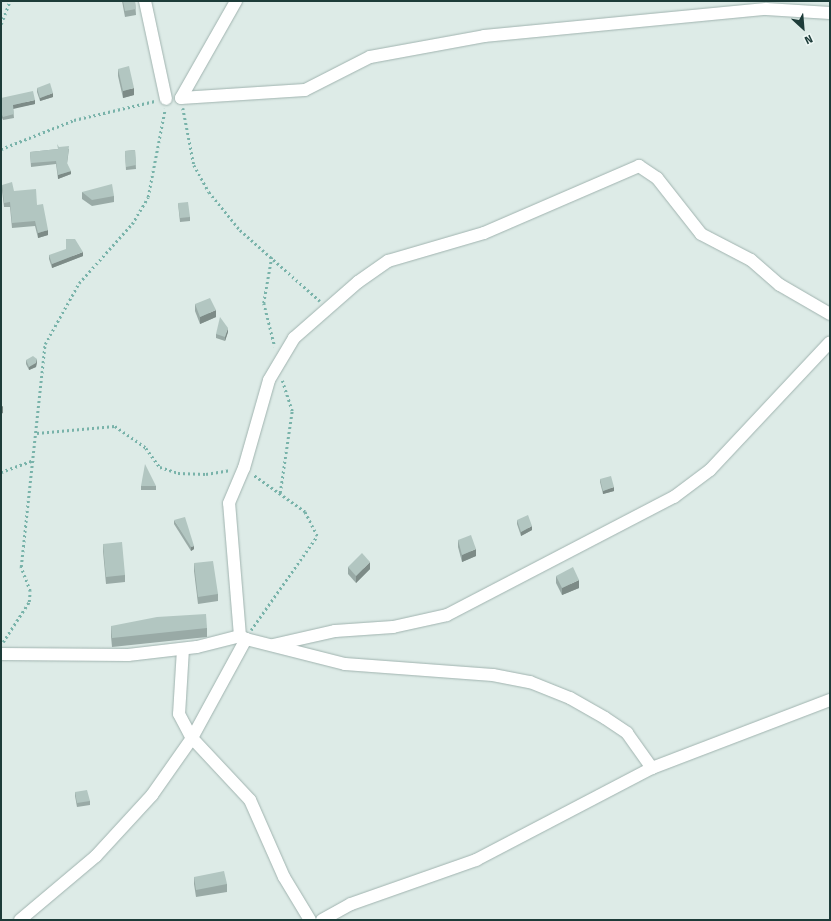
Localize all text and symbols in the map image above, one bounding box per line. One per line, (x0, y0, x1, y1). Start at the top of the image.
north arrow (783, 8, 823, 48)
text: N (802, 32, 815, 47)

